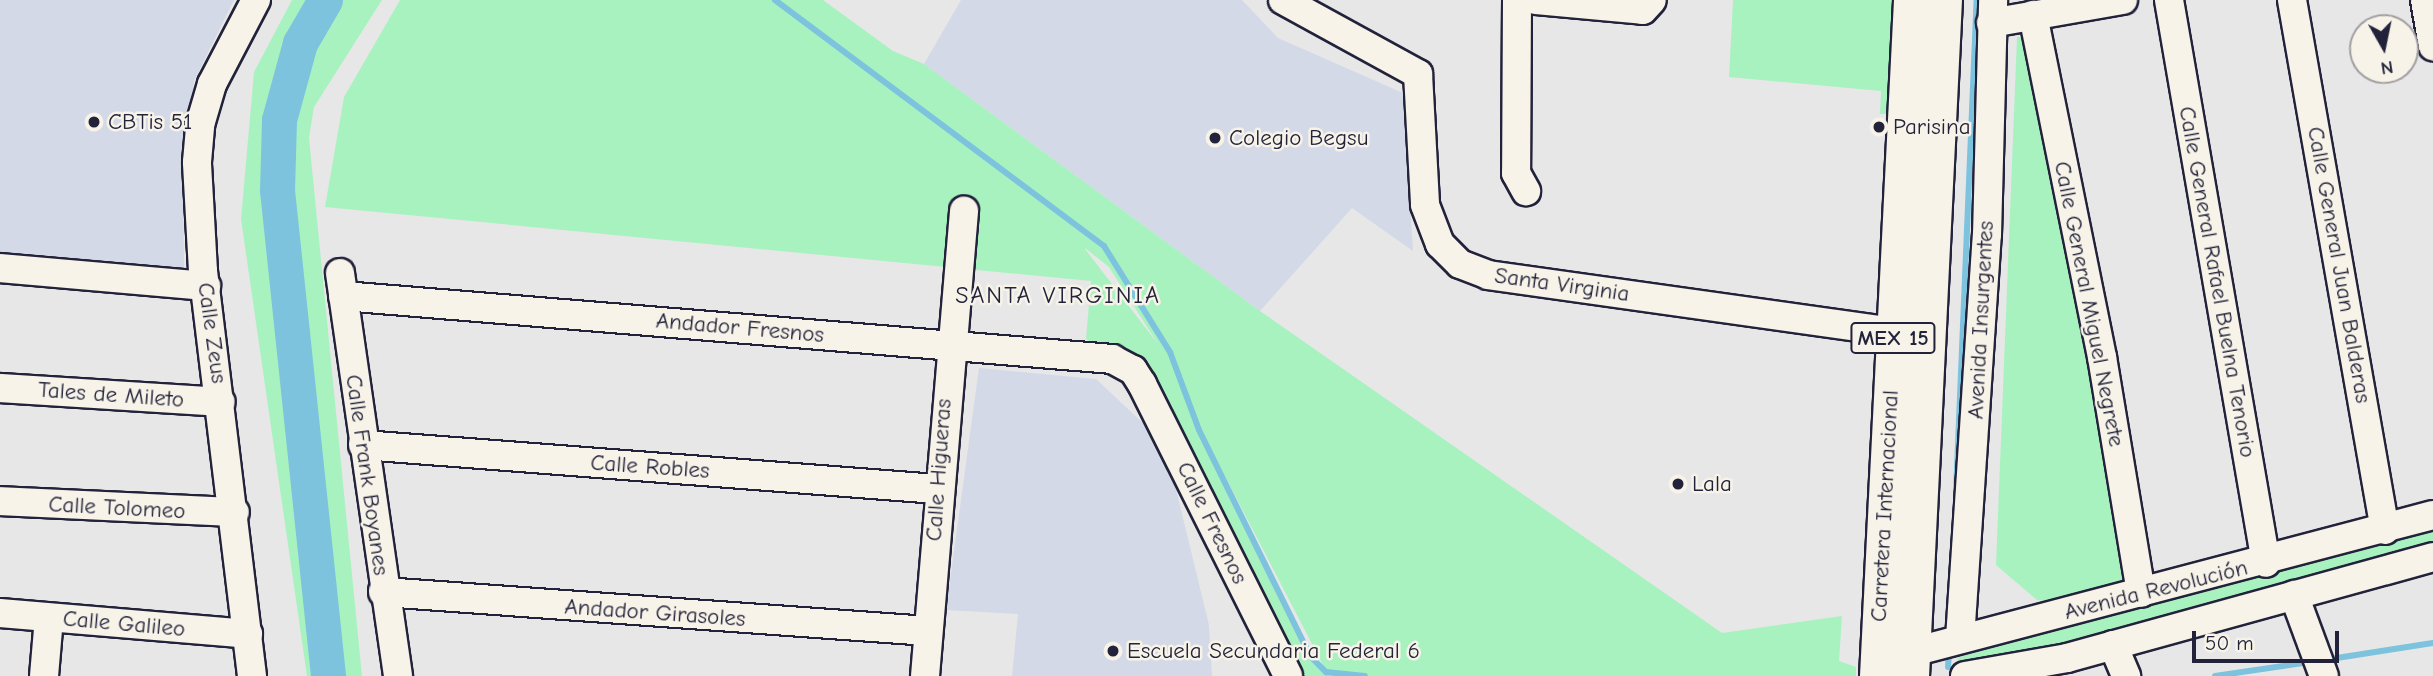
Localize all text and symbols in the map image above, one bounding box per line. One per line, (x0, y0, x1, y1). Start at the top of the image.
north arrow (2349, 14, 2419, 84)
text: N (2379, 56, 2395, 80)
street label: Calle General Rafael Buelna Tenorio (2172, 104, 2262, 460)
place label: CBTis 51 (108, 108, 192, 136)
place label: Parisina (1893, 113, 1971, 141)
marker: CBTis 51 (86, 114, 102, 130)
marker: Parisina (1871, 119, 1887, 135)
place label: Colegio Begsu (1229, 124, 1368, 152)
street label: Calle General Juan Balderas (2301, 125, 2377, 405)
marker: Colegio Begsu (1207, 130, 1223, 146)
street label: Calle General Miguel Negrete (2048, 159, 2130, 449)
street label: Avenida Insurgentes (1962, 220, 2000, 420)
street label: Santa Virginia (1493, 262, 1631, 308)
street label: Calle Zeus (191, 281, 233, 385)
district label: SANTA VIRGINIA (957, 282, 1159, 310)
street label: Andador Fresnos (655, 307, 825, 349)
road number: MEX 15 (1849, 320, 1937, 356)
street label: Calle Frank Boyanes (339, 373, 395, 577)
street label: Tales de Mileto (37, 376, 185, 414)
street label: Carretera Internacional (1865, 389, 1905, 623)
street label: Calle Higueras (920, 398, 958, 542)
street label: Calle Robles (590, 449, 710, 485)
street label: Calle Fresnos (1171, 457, 1253, 589)
place label: Lala (1692, 470, 1732, 498)
marker: Lala (1670, 476, 1686, 492)
street label: Calle Tolomeo (48, 491, 186, 525)
street label: Avenida Revolución (2061, 554, 2251, 626)
street label: Andador Girasoles (564, 593, 746, 633)
street label: Calle Galileo (62, 605, 186, 643)
scale bar (2195, 616, 2342, 660)
text: 50 m (2205, 631, 2254, 655)
place label: Escuela Secundaria Federal 6 (1127, 637, 1420, 665)
marker: Escuela Secundaria Federal 6 (1105, 643, 1121, 659)

